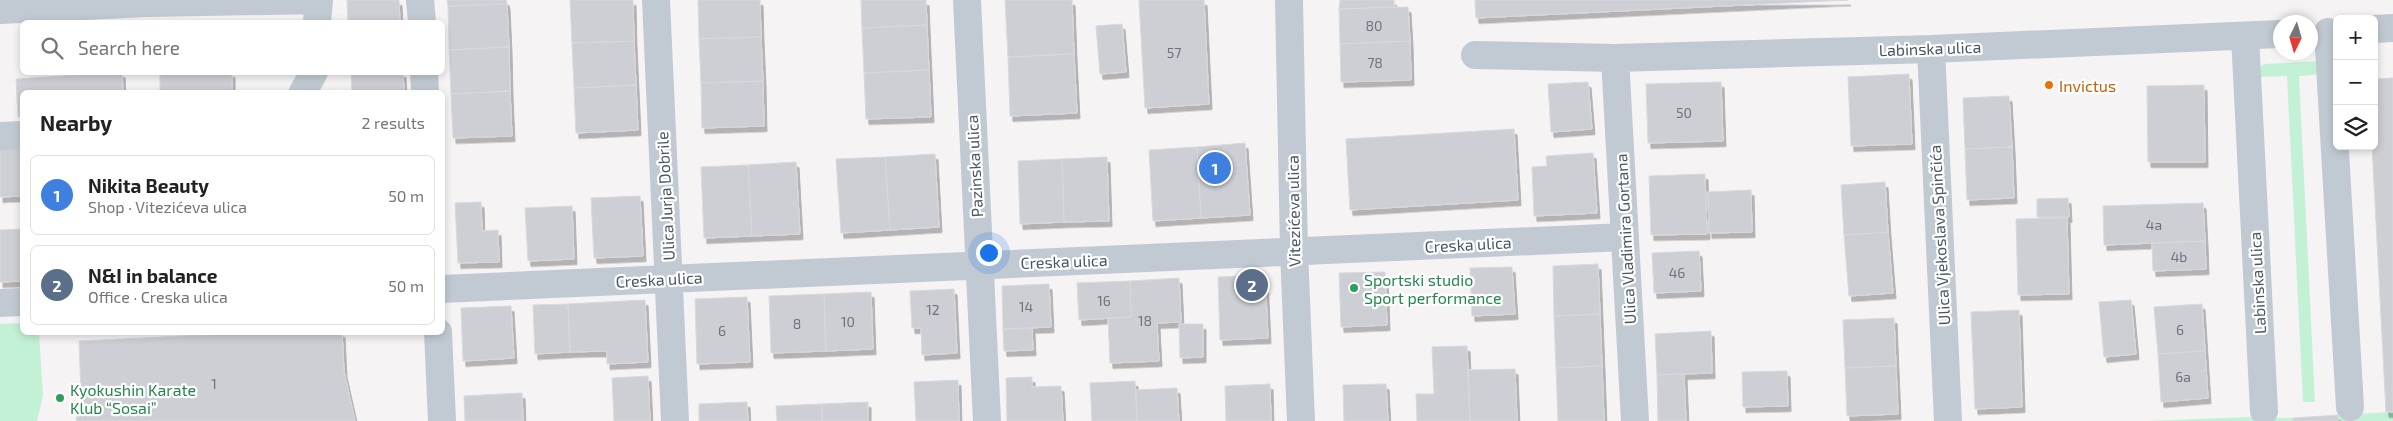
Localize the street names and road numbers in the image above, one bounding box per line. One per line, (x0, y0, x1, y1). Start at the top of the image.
street label: Labinska ulica (1878, 37, 1982, 59)
street label: Pazinska ulica (962, 114, 986, 218)
street label: Ulica Jurja Dobrile (652, 131, 679, 261)
street label: Ulica Vjekoslava Spinčića (1925, 144, 1954, 326)
street label: Ulica Vladimira Gortana (1611, 153, 1639, 325)
street label: Vitezićeva ulica (1283, 155, 1303, 267)
street label: Labinska ulica (2245, 231, 2269, 335)
street label: Creska ulica (1424, 232, 1512, 256)
street label: Creska ulica (1020, 250, 1108, 272)
street label: Creska ulica (615, 267, 703, 291)

